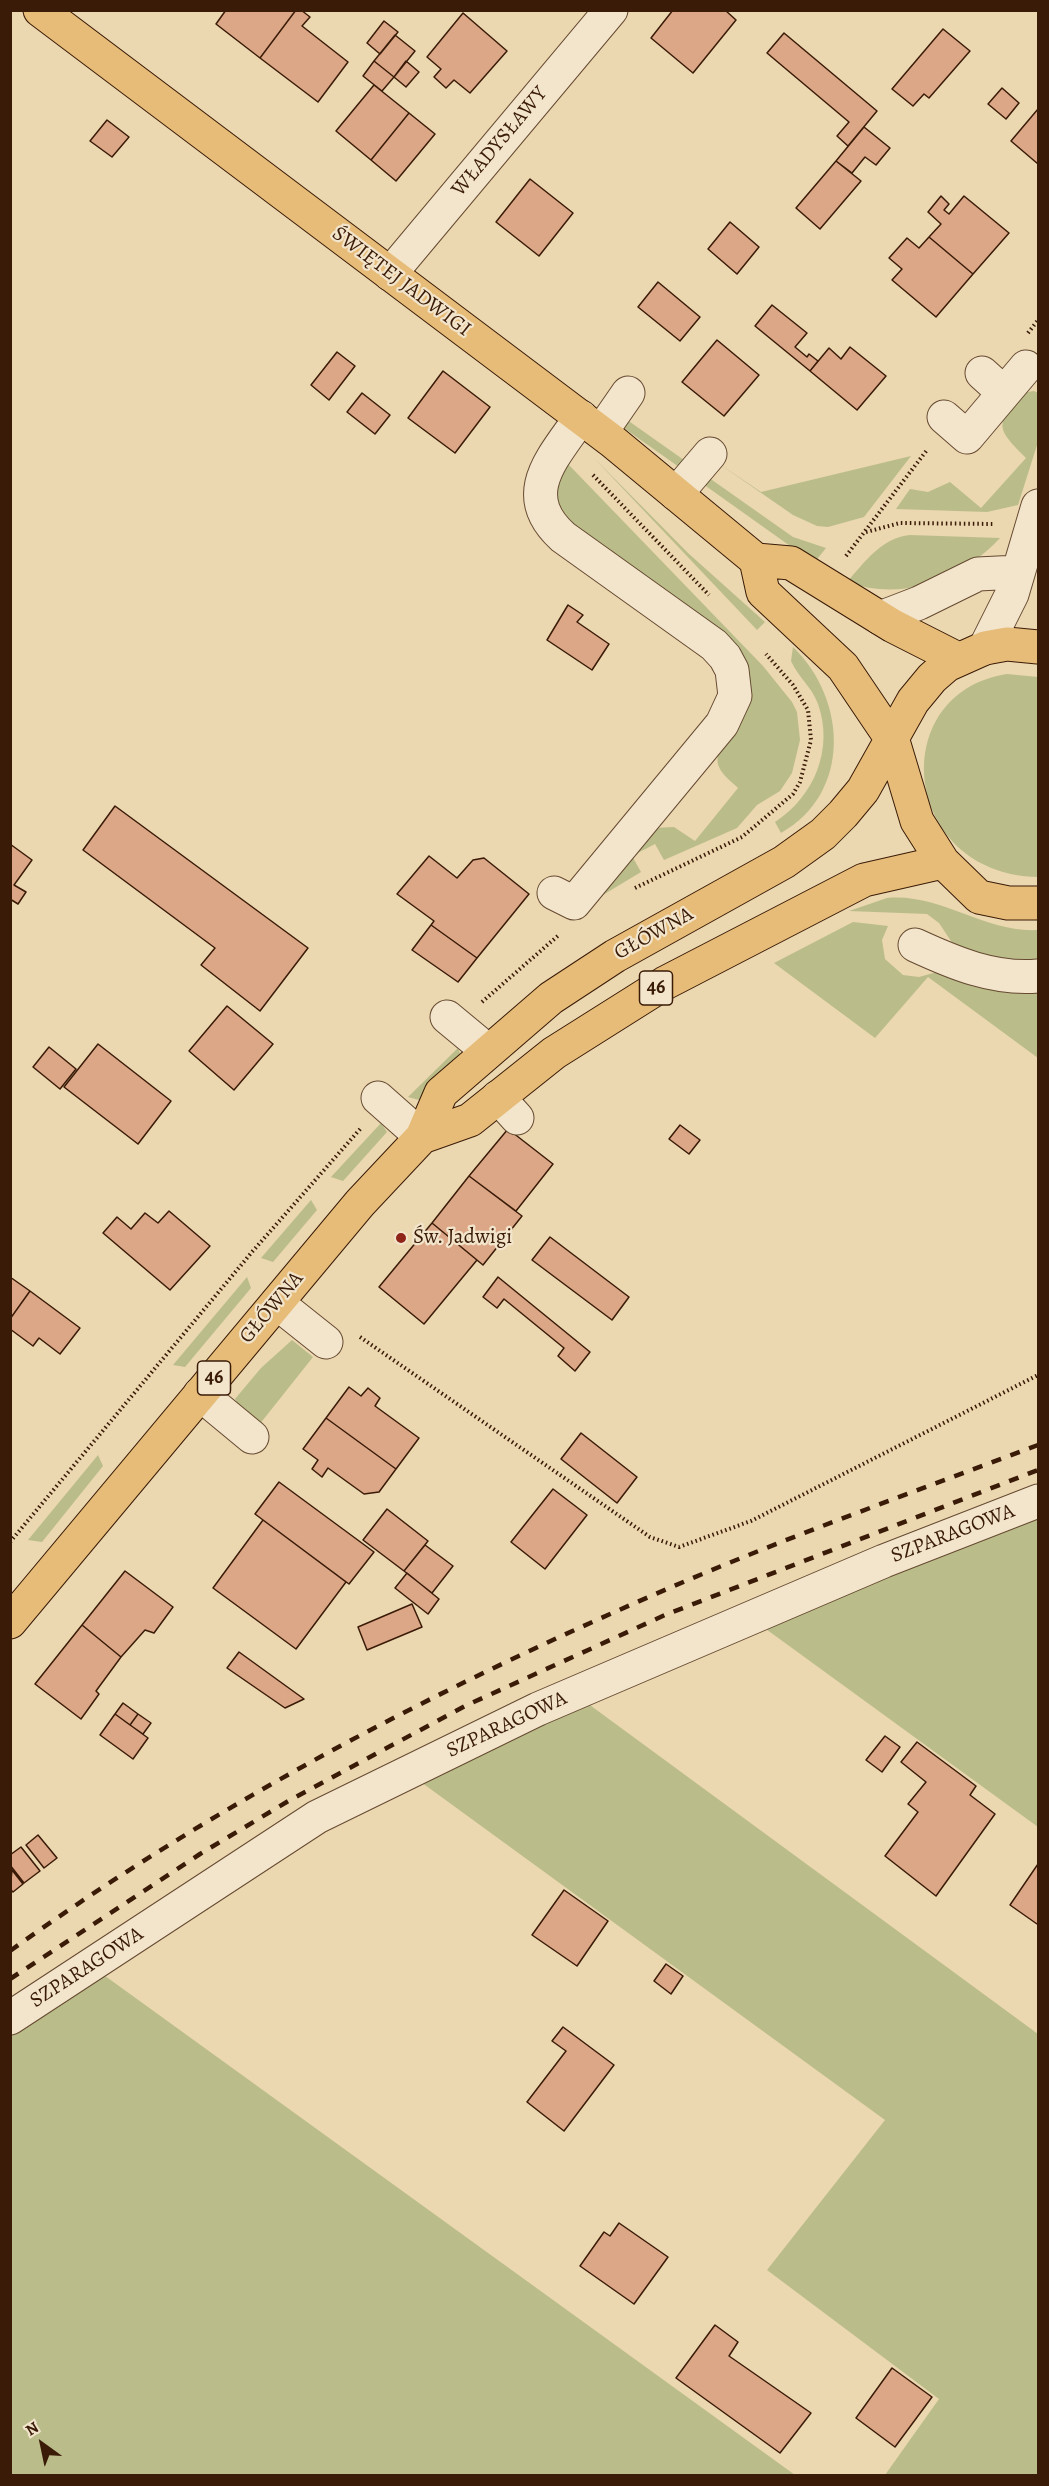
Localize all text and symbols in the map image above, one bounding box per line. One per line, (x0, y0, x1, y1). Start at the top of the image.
street label: WŁADYSŁAWY (447, 82, 553, 202)
street label: ŚWIĘTEJ JADWIGI (327, 222, 475, 342)
street label: GŁÓWNA (610, 902, 698, 966)
road number: 46 (640, 971, 672, 1005)
place label: Św. Jadwigi (413, 1225, 512, 1251)
marker: Św. Jadwigi (394, 1231, 408, 1245)
street label: GŁÓWNA (235, 1267, 309, 1349)
road number: 46 (198, 1361, 230, 1395)
street label: SZPARAGOWA (888, 1499, 1018, 1569)
street label: SZPARAGOWA (443, 1686, 571, 1764)
street label: SZPARAGOWA (26, 1922, 148, 2014)
north arrow (12, 2414, 72, 2474)
text: N (21, 2417, 43, 2441)

